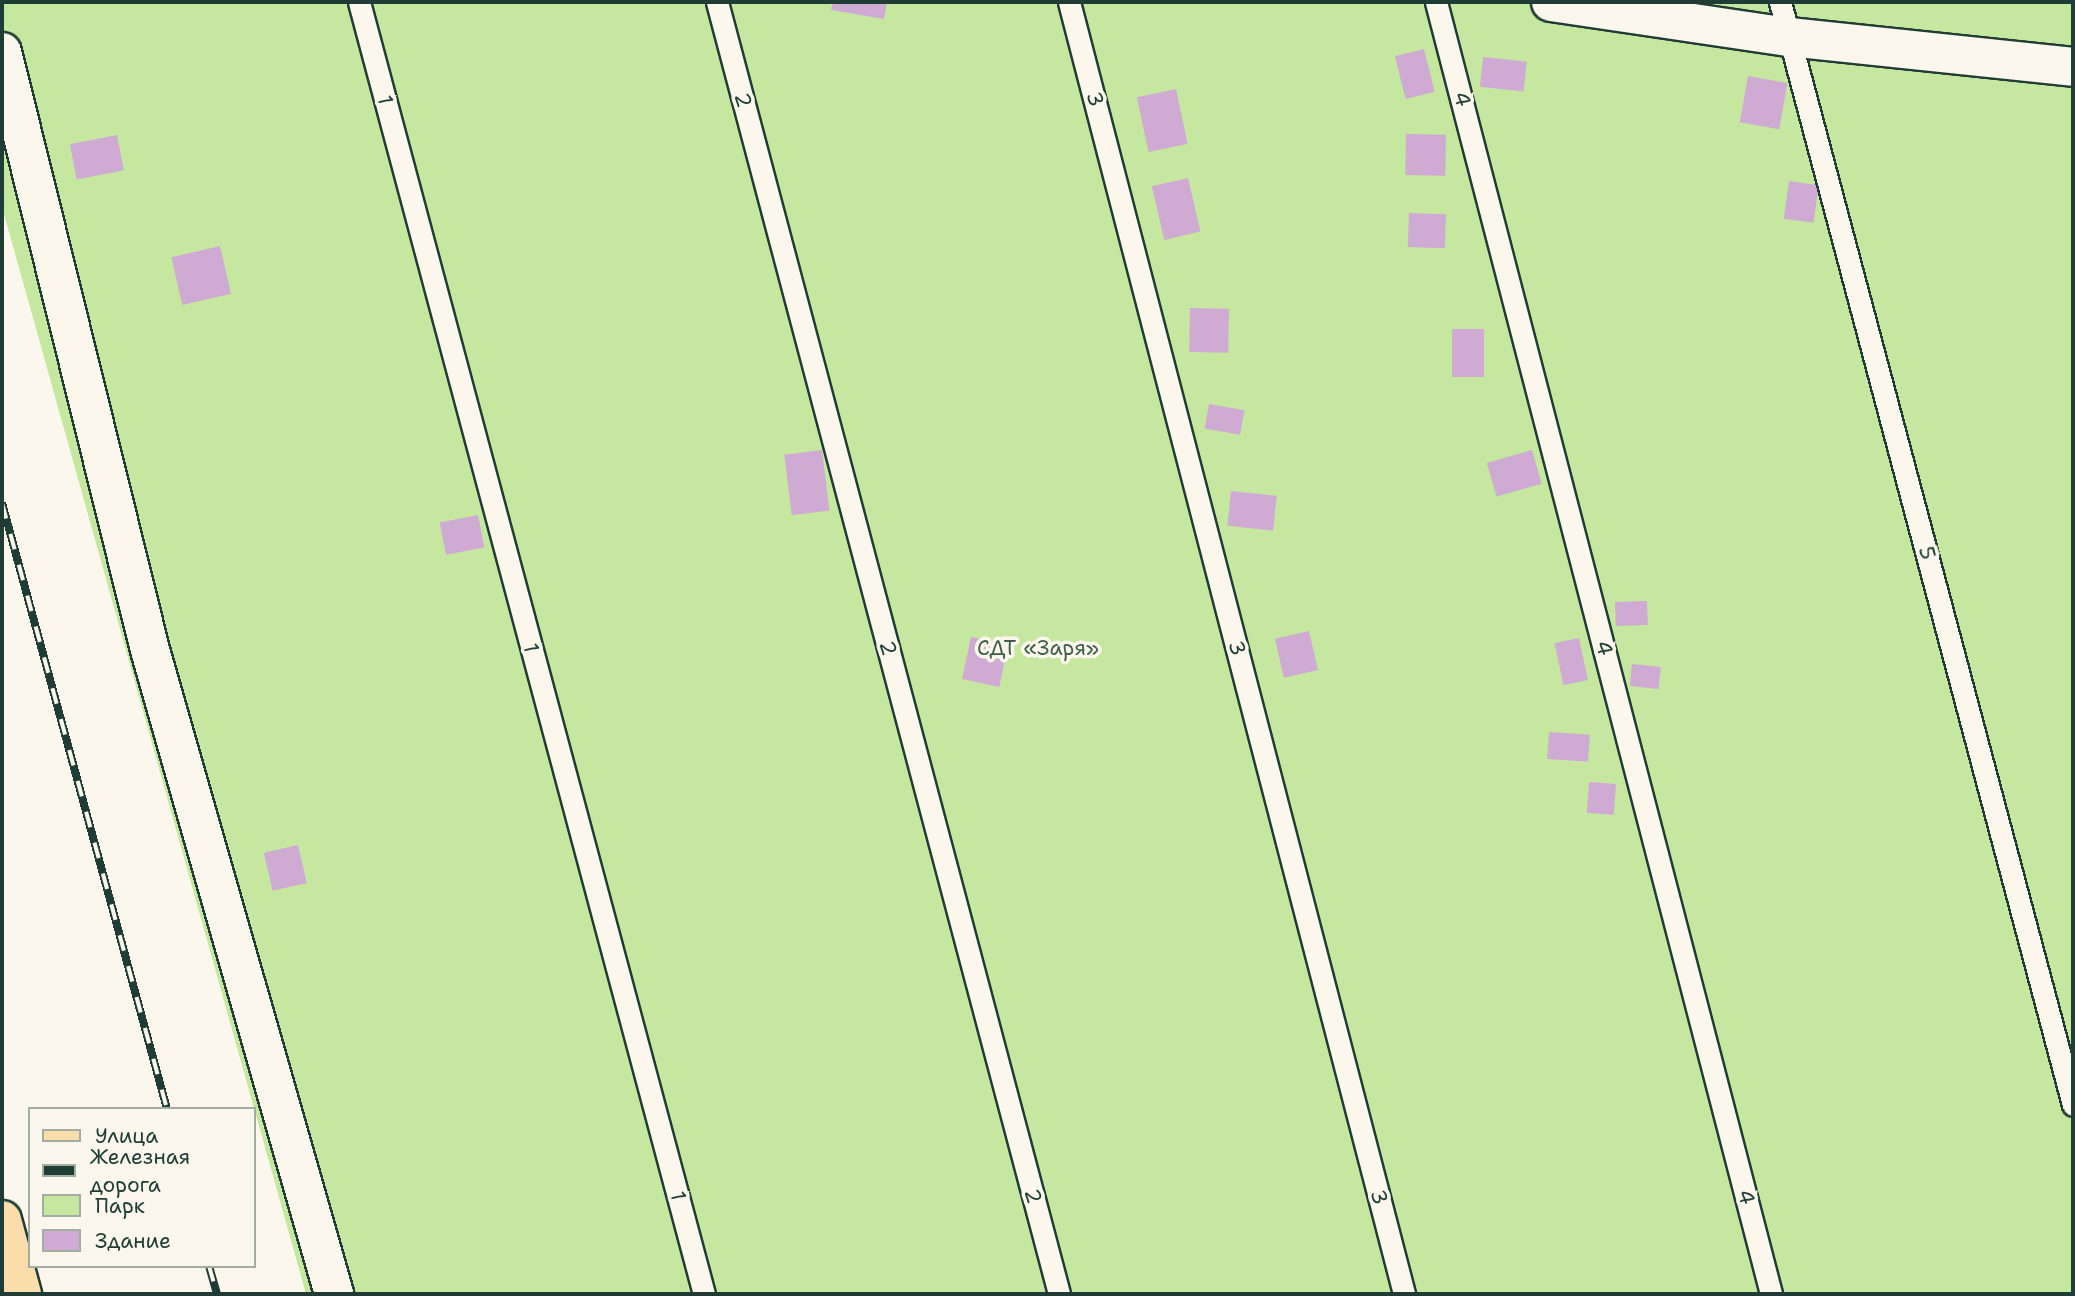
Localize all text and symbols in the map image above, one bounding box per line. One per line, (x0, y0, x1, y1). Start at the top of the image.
street label: 3 (1081, 89, 1109, 109)
street label: 4 (1448, 89, 1476, 109)
street label: 2 (729, 90, 757, 110)
street label: 1 (372, 93, 398, 107)
street label: 5 (1913, 544, 1941, 562)
park label: СДТ «Заря» (977, 635, 1099, 661)
street label: 2 (874, 638, 902, 658)
street label: 3 (1223, 638, 1251, 658)
street label: 4 (1590, 638, 1618, 658)
street label: 1 (518, 641, 544, 655)
legend (28, 1107, 256, 1268)
text: Улица (95, 1122, 158, 1150)
text: Железная дорога (90, 1143, 190, 1199)
street label: 2 (1019, 1186, 1047, 1206)
street label: 3 (1365, 1187, 1393, 1207)
street label: 4 (1732, 1187, 1760, 1207)
street label: 1 (665, 1189, 691, 1203)
text: Парк (95, 1192, 145, 1220)
text: Здание (95, 1227, 171, 1255)

